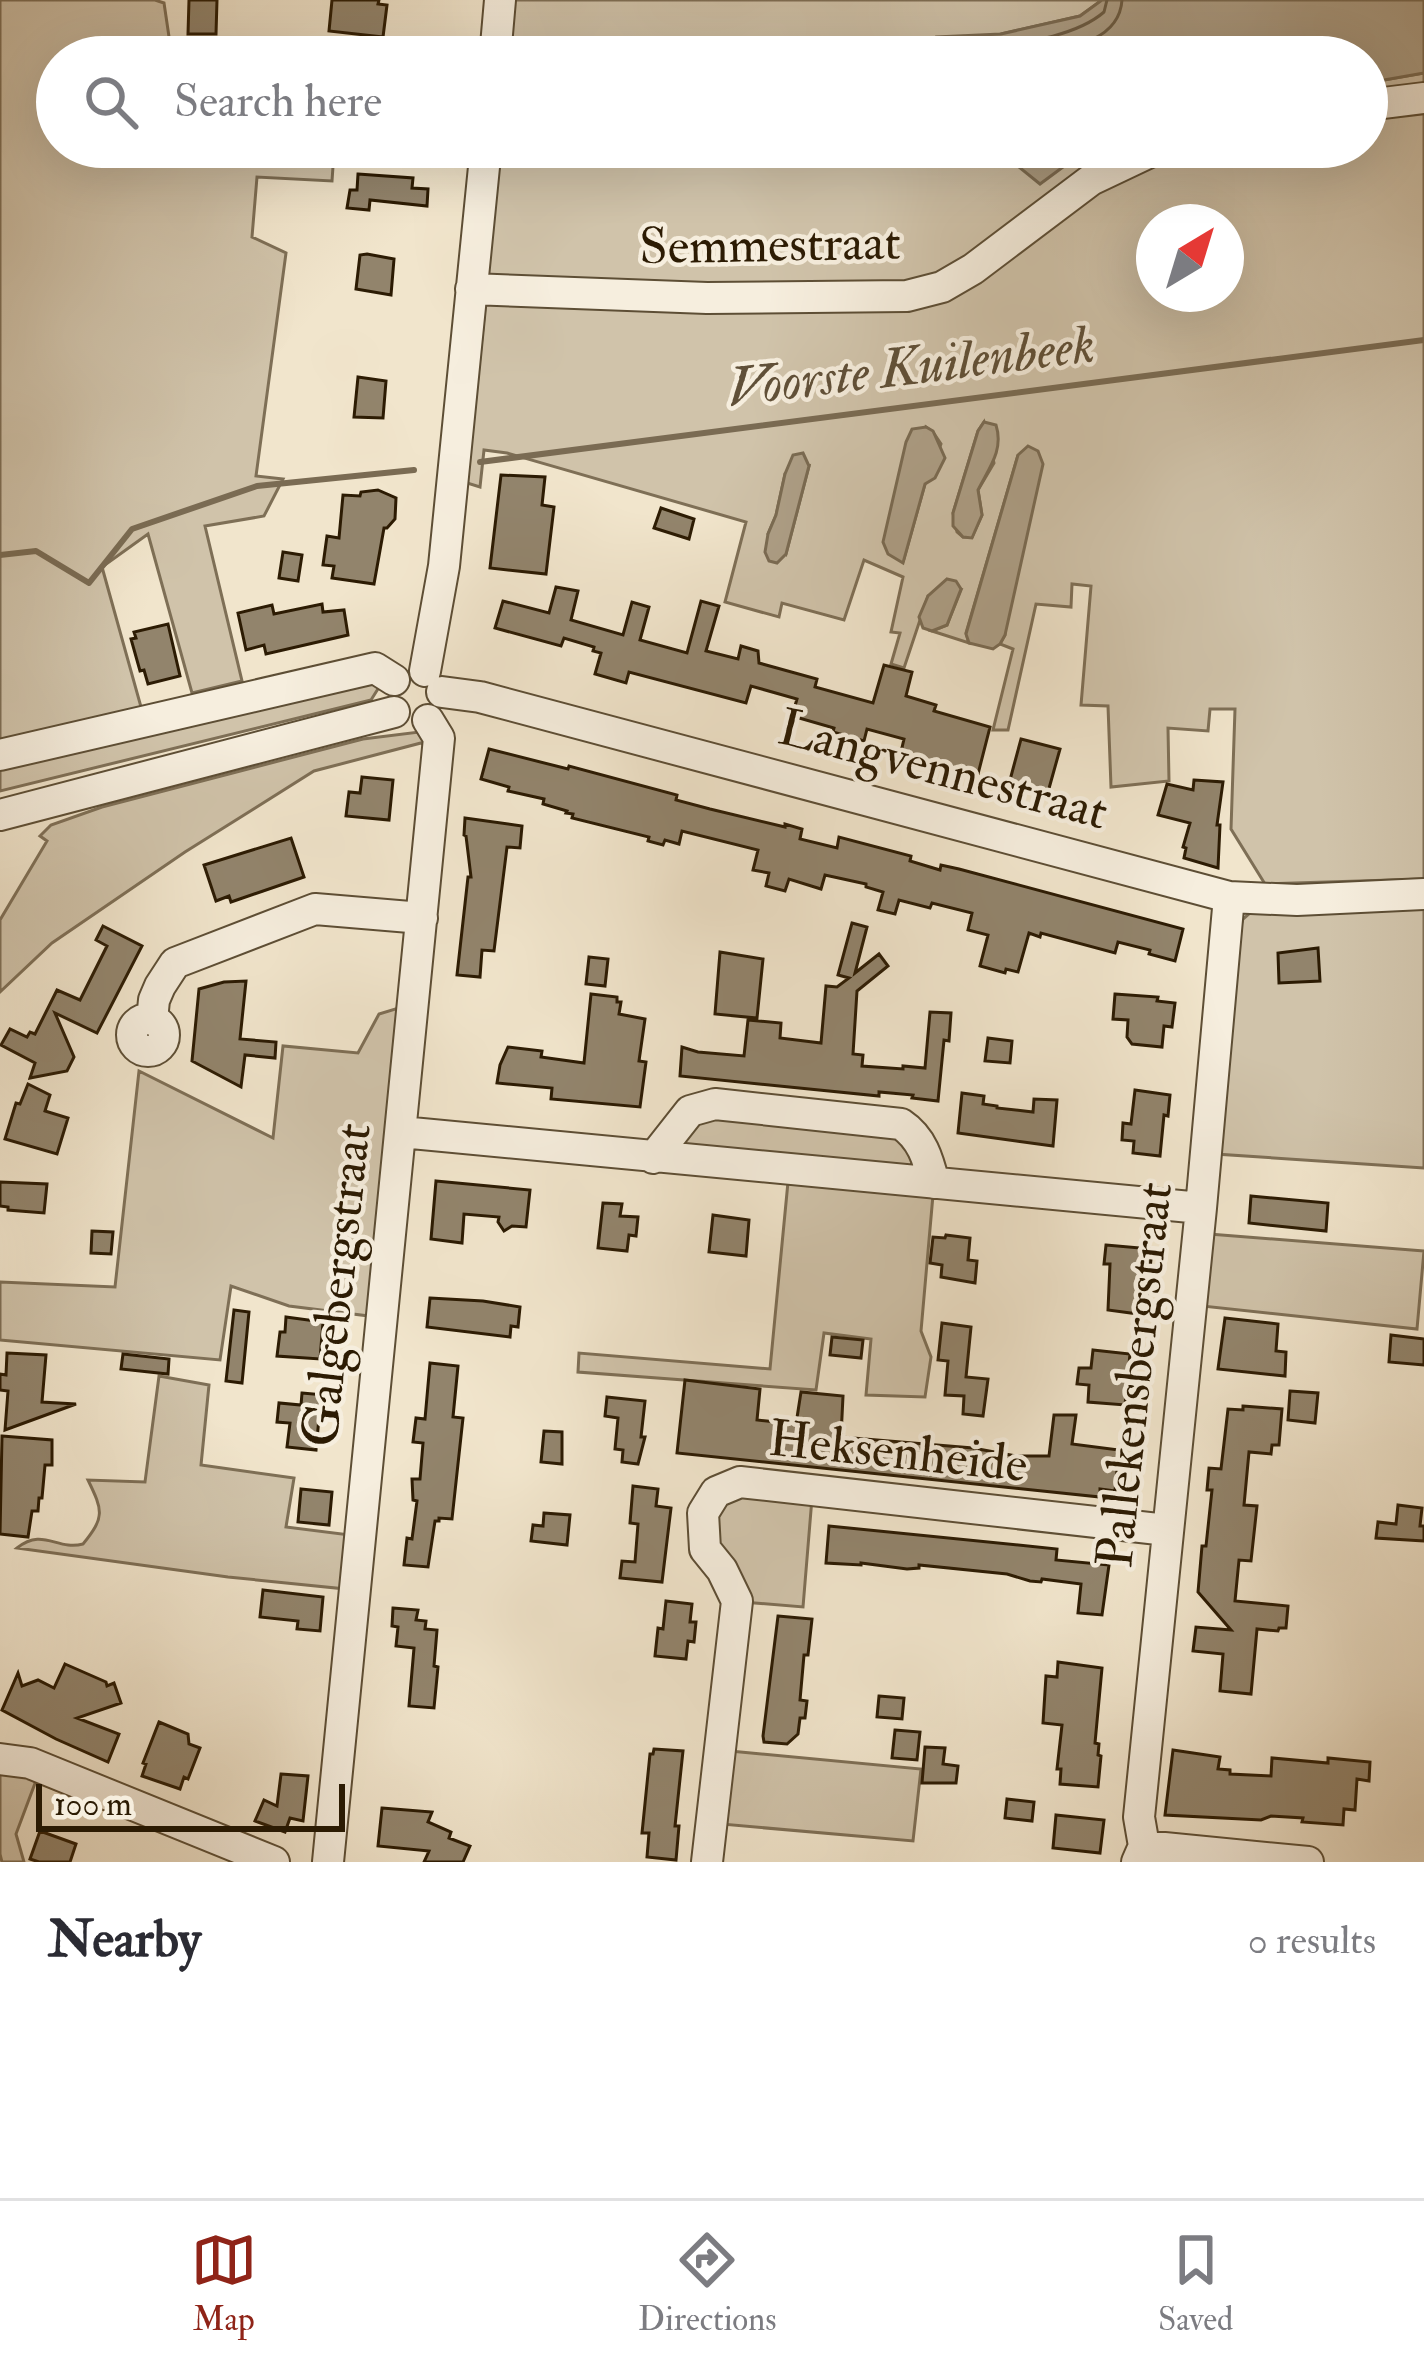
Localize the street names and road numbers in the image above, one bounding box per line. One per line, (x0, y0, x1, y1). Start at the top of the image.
street label: Semmestraat (639, 211, 901, 279)
street label: Langvennestraat (771, 695, 1115, 845)
street label: Galgebergstraat (288, 1120, 386, 1450)
street label: Pallekensbergstraat (1083, 1179, 1187, 1571)
street label: Heksenheide (766, 1407, 1030, 1497)

